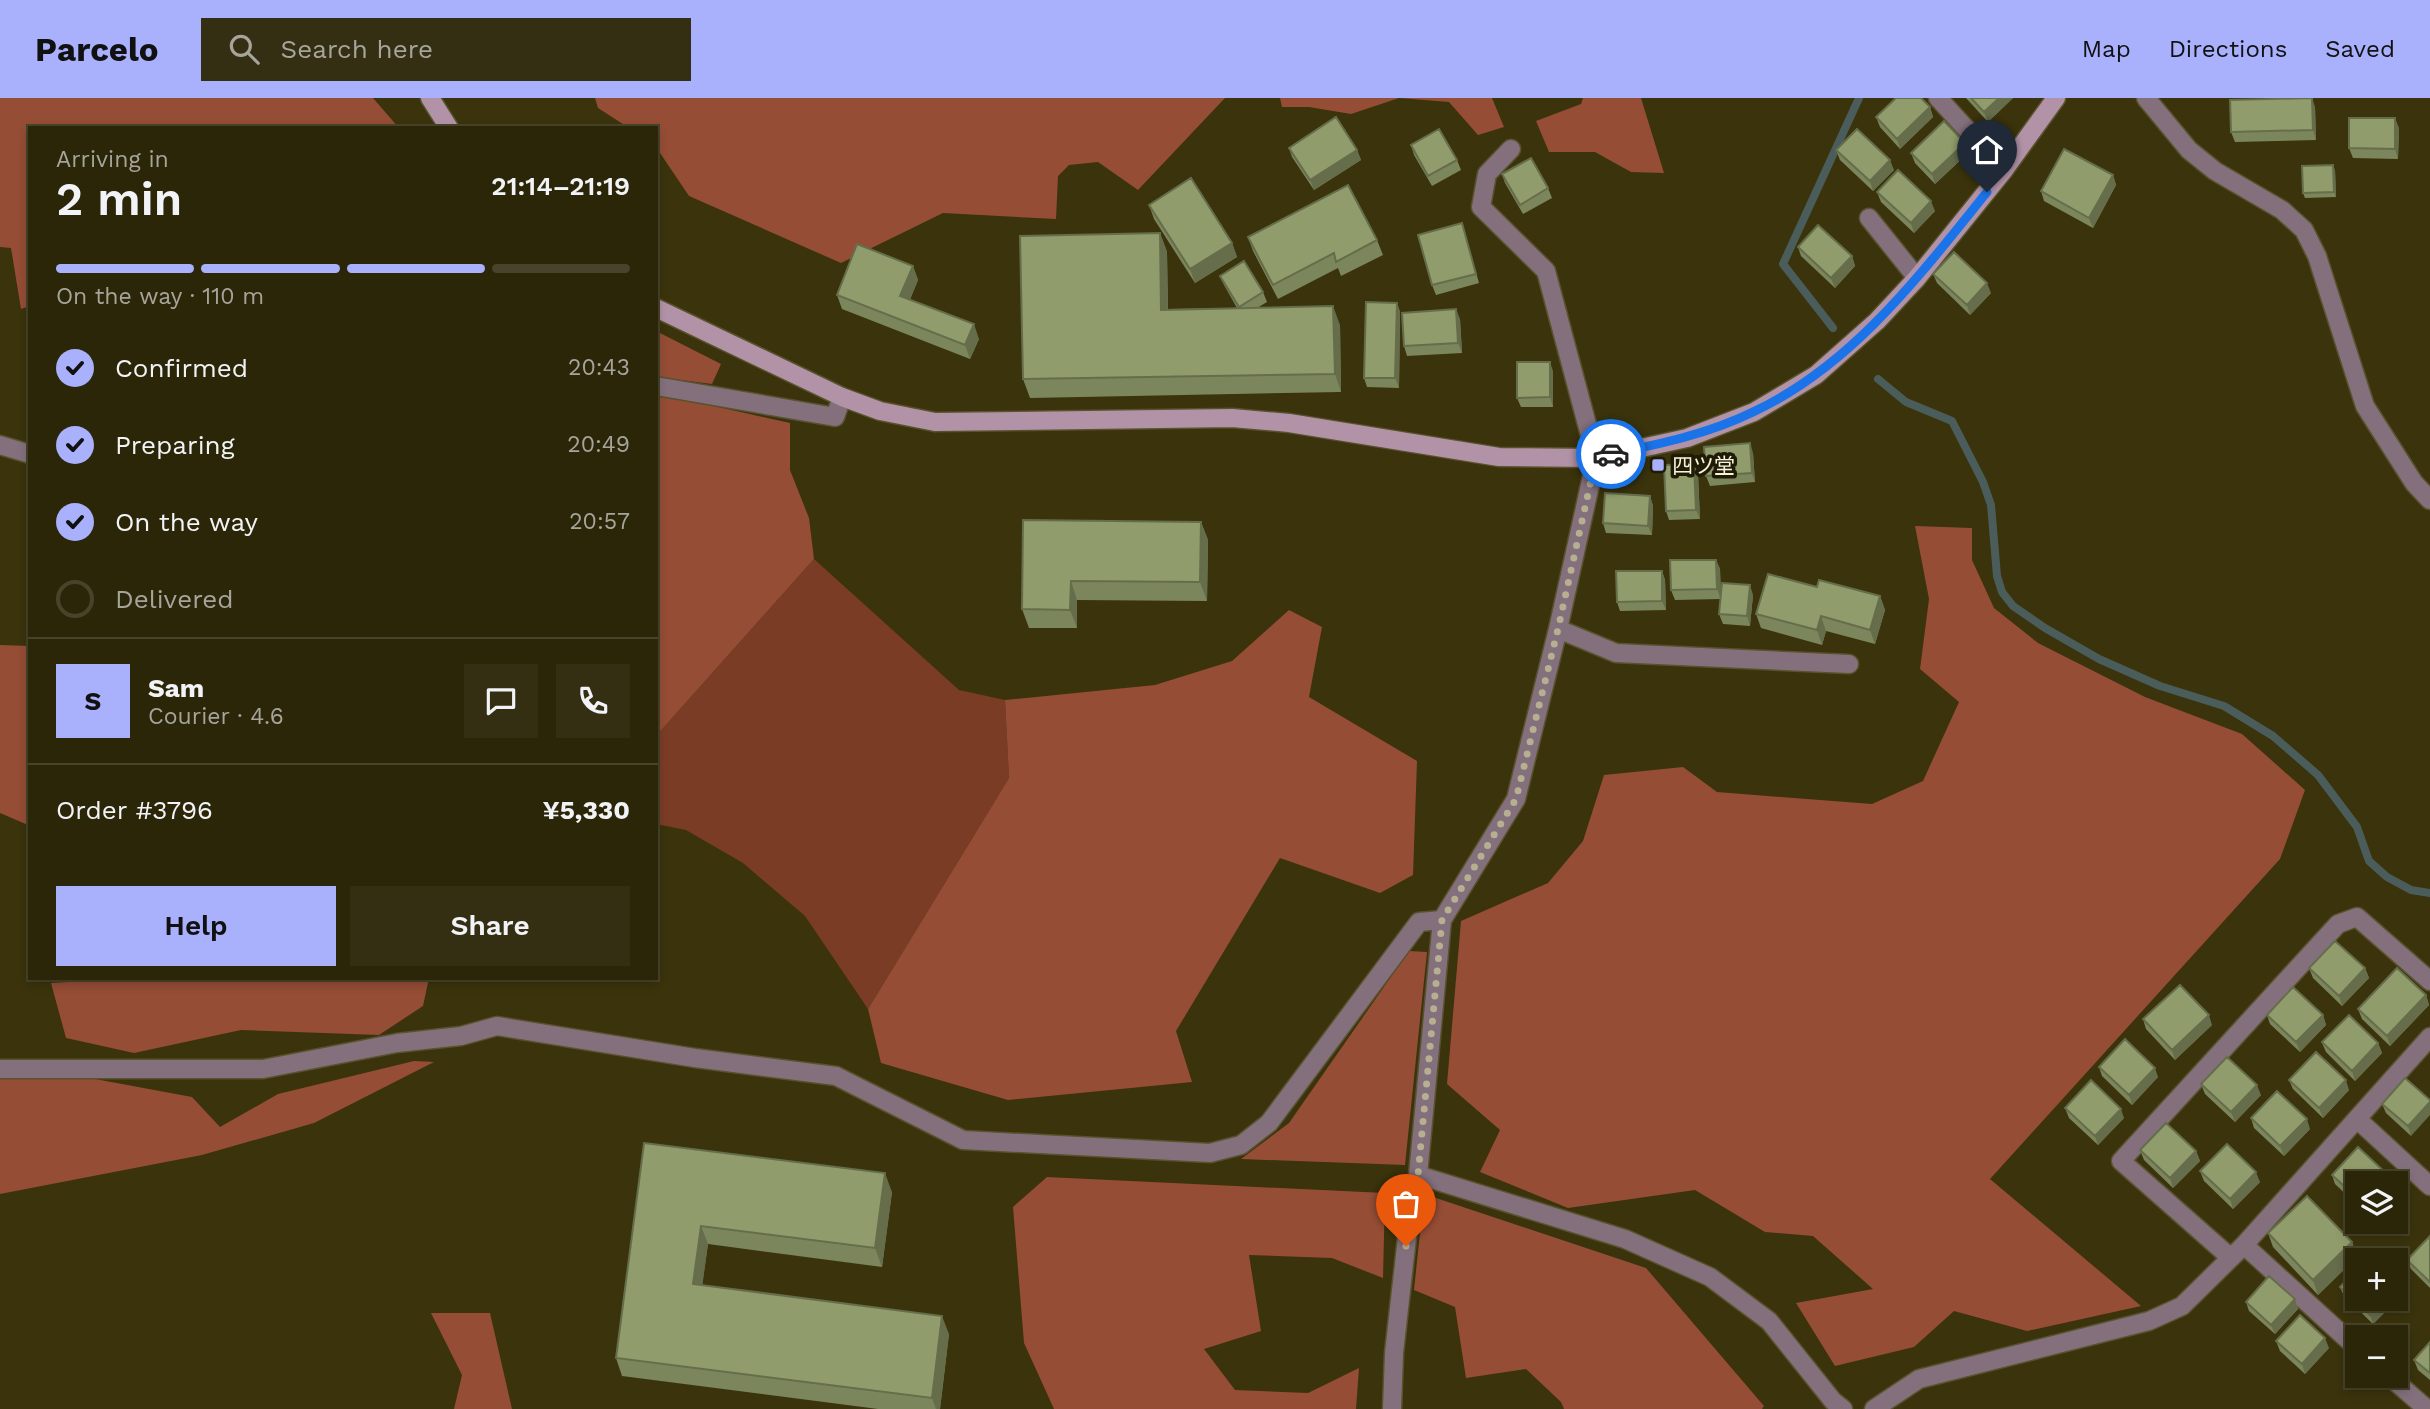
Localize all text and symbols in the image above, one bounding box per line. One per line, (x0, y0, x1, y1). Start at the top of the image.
search box (201, 18, 691, 81)
text: Parcelo (35, 30, 159, 69)
icon: search (225, 30, 263, 68)
text: Search here (281, 34, 433, 64)
text: Map (2082, 35, 2131, 63)
text: Directions (2169, 35, 2287, 63)
text: Saved (2325, 35, 2395, 63)
pin (1957, 120, 2017, 192)
icon: home (1968, 131, 2006, 169)
text: Arriving in (56, 146, 169, 173)
text: 21:14–21:19 (491, 171, 630, 201)
text: 2 min (56, 172, 182, 226)
text: On the way · 110 m (56, 283, 264, 310)
icon: check (56, 349, 94, 387)
text: Confirmed (115, 353, 248, 383)
text: 20:43 (568, 354, 630, 381)
courier (1576, 419, 1646, 489)
icon: check (56, 426, 94, 464)
text: Preparing (115, 430, 235, 460)
text: 20:49 (567, 431, 630, 458)
icon: car (1592, 435, 1630, 473)
place label: 四ツ堂 (1672, 453, 1735, 478)
marker: 四ツ堂 (1650, 457, 1666, 473)
icon: check (56, 503, 94, 541)
text: On the way (115, 507, 258, 537)
text: 20:57 (569, 508, 630, 535)
text: Delivered (115, 584, 234, 614)
button: chat (464, 664, 538, 738)
button: phone (556, 664, 630, 738)
text: Sam (148, 673, 204, 703)
text: S (85, 686, 101, 716)
text: Courier · 4.6 (148, 703, 284, 730)
text: Order #3796 (56, 795, 213, 825)
text: ¥5,330 (542, 795, 630, 825)
button: Help (56, 886, 336, 966)
button: Share (350, 886, 630, 966)
map controls (2345, 1171, 2408, 1388)
button: layers (2345, 1171, 2408, 1234)
pin (1376, 1174, 1436, 1246)
icon: bag (1387, 1185, 1425, 1223)
button: + (2345, 1248, 2408, 1311)
button: − (2345, 1325, 2408, 1388)

